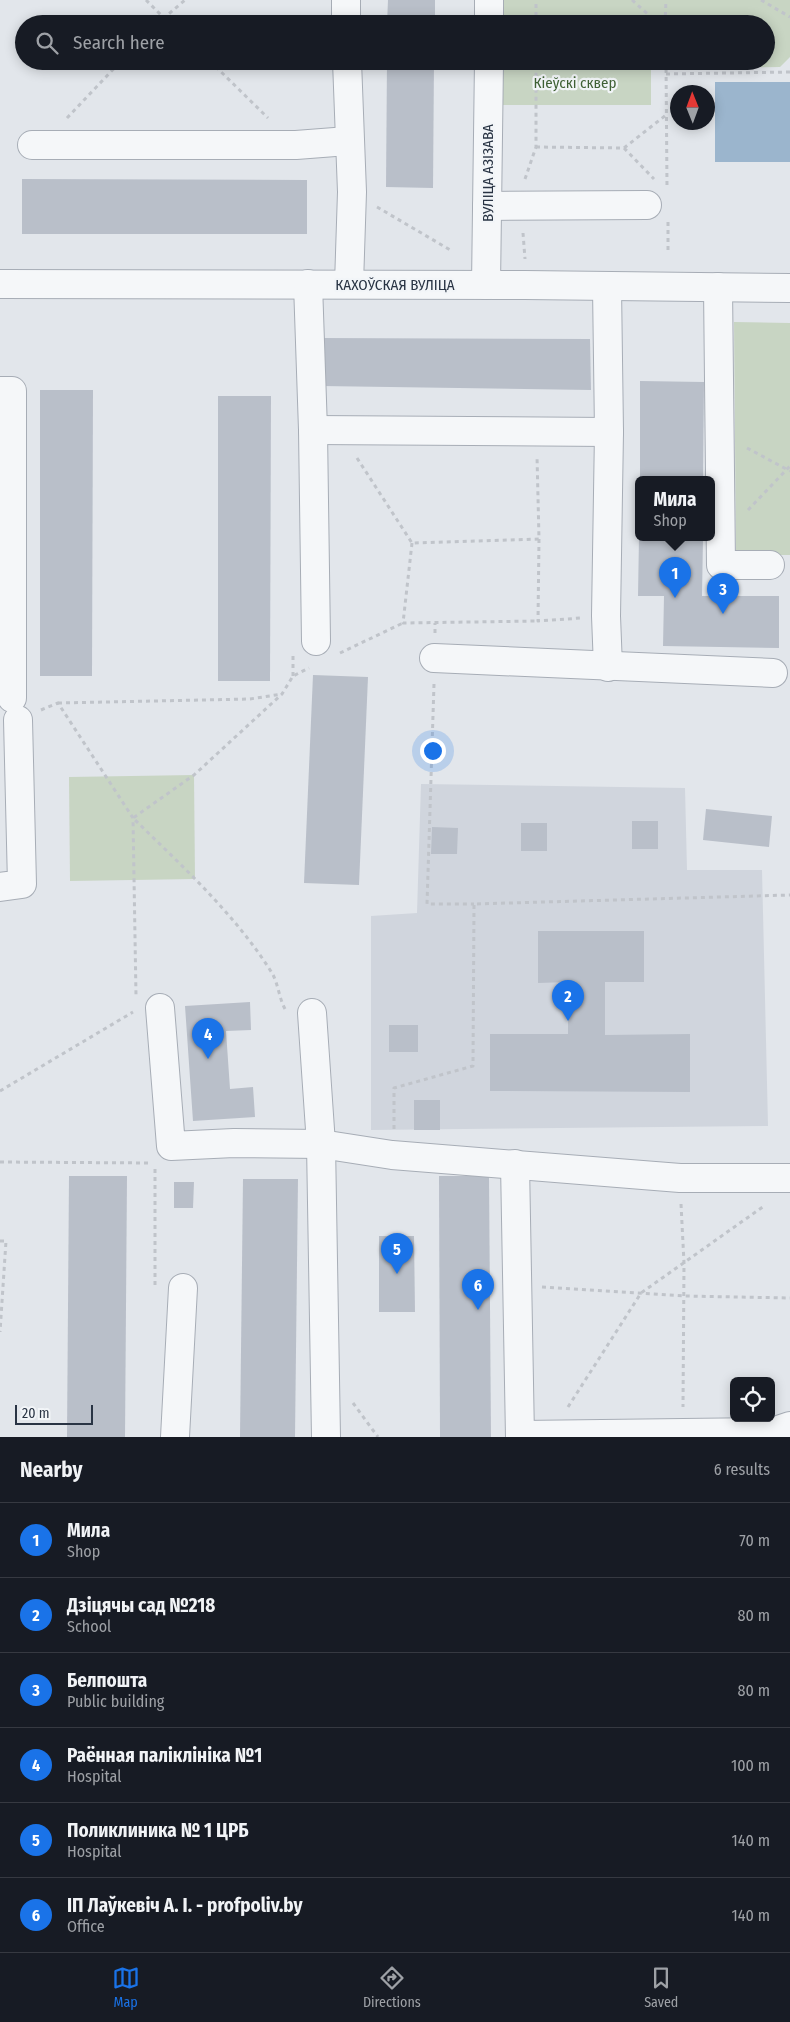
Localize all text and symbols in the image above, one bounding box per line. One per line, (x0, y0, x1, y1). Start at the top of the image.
search box (15, 15, 775, 70)
icon: search (33, 29, 61, 57)
text: Search here (73, 31, 165, 54)
park label: Кіеўскі сквер (534, 74, 616, 92)
north arrow (670, 85, 715, 130)
street label: ВУЛІЦА АЗІЗАВА (479, 124, 497, 222)
street label: КАХОЎСКАЯ ВУЛІЦА (335, 276, 455, 294)
popup (635, 476, 715, 541)
text: Мила (653, 488, 697, 511)
text: Shop (653, 511, 687, 530)
pin: 1 (659, 557, 691, 598)
pin: 3 (707, 573, 739, 614)
your location (420, 738, 446, 764)
pin: 2 (552, 980, 584, 1021)
pin: 4 (192, 1018, 224, 1059)
pin: 5 (381, 1233, 413, 1274)
pin: 6 (462, 1269, 494, 1310)
map controls (730, 1377, 775, 1422)
button: locate (730, 1377, 775, 1422)
scale bar (15, 1402, 92, 1425)
text: 20 m (22, 1405, 50, 1422)
text: Nearby (20, 1457, 82, 1483)
text: 6 results (714, 1460, 770, 1479)
text: Мила (67, 1519, 110, 1542)
text: 1 (33, 1531, 39, 1550)
text: 70 m (739, 1531, 770, 1550)
text: Shop (67, 1542, 100, 1561)
text: Дзіцячы сад №218 (67, 1594, 215, 1617)
text: 2 (32, 1606, 40, 1625)
text: 80 m (738, 1606, 770, 1625)
text: School (67, 1617, 111, 1636)
text: Белпошта (67, 1669, 147, 1692)
text: 3 (32, 1681, 40, 1700)
text: 80 m (738, 1681, 770, 1700)
text: Public building (67, 1692, 164, 1711)
text: Раённая паліклініка №1 (67, 1744, 262, 1767)
text: 4 (32, 1756, 40, 1775)
text: 100 m (731, 1756, 770, 1775)
text: Hospital (67, 1767, 122, 1786)
text: Поликлиника № 1 ЦРБ (67, 1819, 249, 1842)
text: 5 (32, 1831, 40, 1850)
text: 140 m (732, 1831, 770, 1850)
text: Hospital (67, 1842, 122, 1861)
text: ІП Лаўкевіч А. І. - profpoliv.by (67, 1894, 303, 1917)
text: 6 (32, 1906, 40, 1925)
text: 140 m (732, 1906, 770, 1925)
text: Office (67, 1917, 105, 1936)
tab: Map (112, 1964, 140, 2011)
tab: Directions (363, 1964, 421, 2011)
tab: Saved (644, 1964, 678, 2011)

